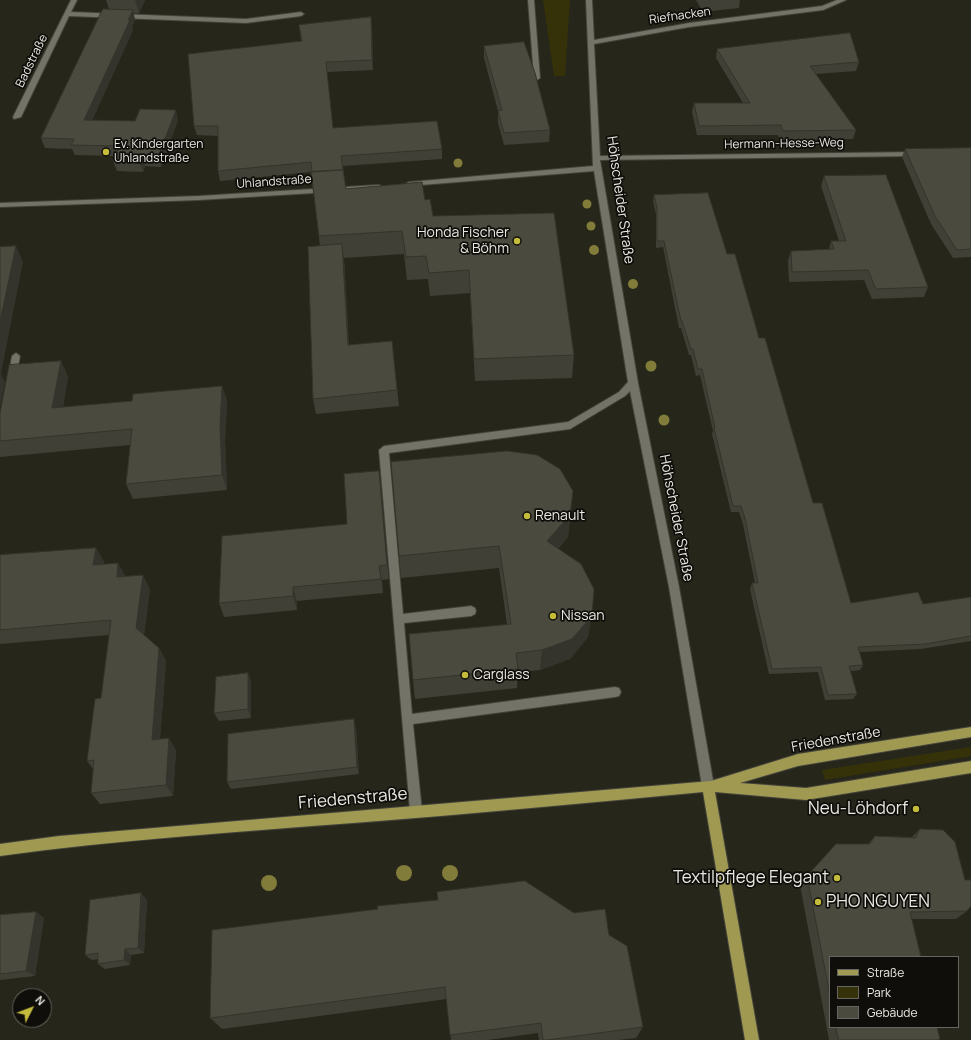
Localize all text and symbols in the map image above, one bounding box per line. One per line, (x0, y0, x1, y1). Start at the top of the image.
street label: Riefnacken (648, 5, 712, 27)
street label: Badstraße (13, 32, 51, 90)
street label: Höhscheider Straße (603, 135, 637, 265)
street label: Hermann-Hesse-Weg (724, 136, 844, 152)
place label: Ev. Kindergarten Uhlandstraße (114, 138, 203, 166)
marker: Ev. Kindergarten Uhlandstraße (101, 147, 111, 157)
street label: Uhlandstraße (236, 172, 312, 192)
place label: Honda Fischer & Böhm (417, 225, 509, 258)
marker: Honda Fischer & Böhm (512, 236, 522, 246)
street label: Höhscheider Straße (655, 453, 697, 583)
place label: Renault (535, 508, 585, 524)
marker: Renault (522, 511, 532, 521)
place label: Nissan (561, 608, 605, 624)
marker: Nissan (548, 611, 558, 621)
place label: Carglass (473, 667, 530, 683)
marker: Carglass (460, 670, 470, 680)
street label: Friedenstraße (790, 724, 882, 756)
street label: Friedenstraße (298, 784, 408, 814)
place label: Neu-Löhdorf (808, 799, 908, 819)
marker: Neu-Löhdorf (911, 804, 921, 814)
place label: Textilpflege Elegant (673, 868, 829, 888)
marker: Textilpflege Elegant (832, 873, 842, 883)
place label: PHO NGUYEN (826, 892, 930, 912)
marker: PHO NGUYEN (813, 897, 823, 907)
legend (829, 956, 959, 1028)
text: Straße (867, 964, 904, 981)
text: Park (867, 984, 891, 1001)
north arrow (12, 988, 52, 1028)
text: N (32, 992, 49, 1008)
text: Gebäude (867, 1004, 918, 1021)

